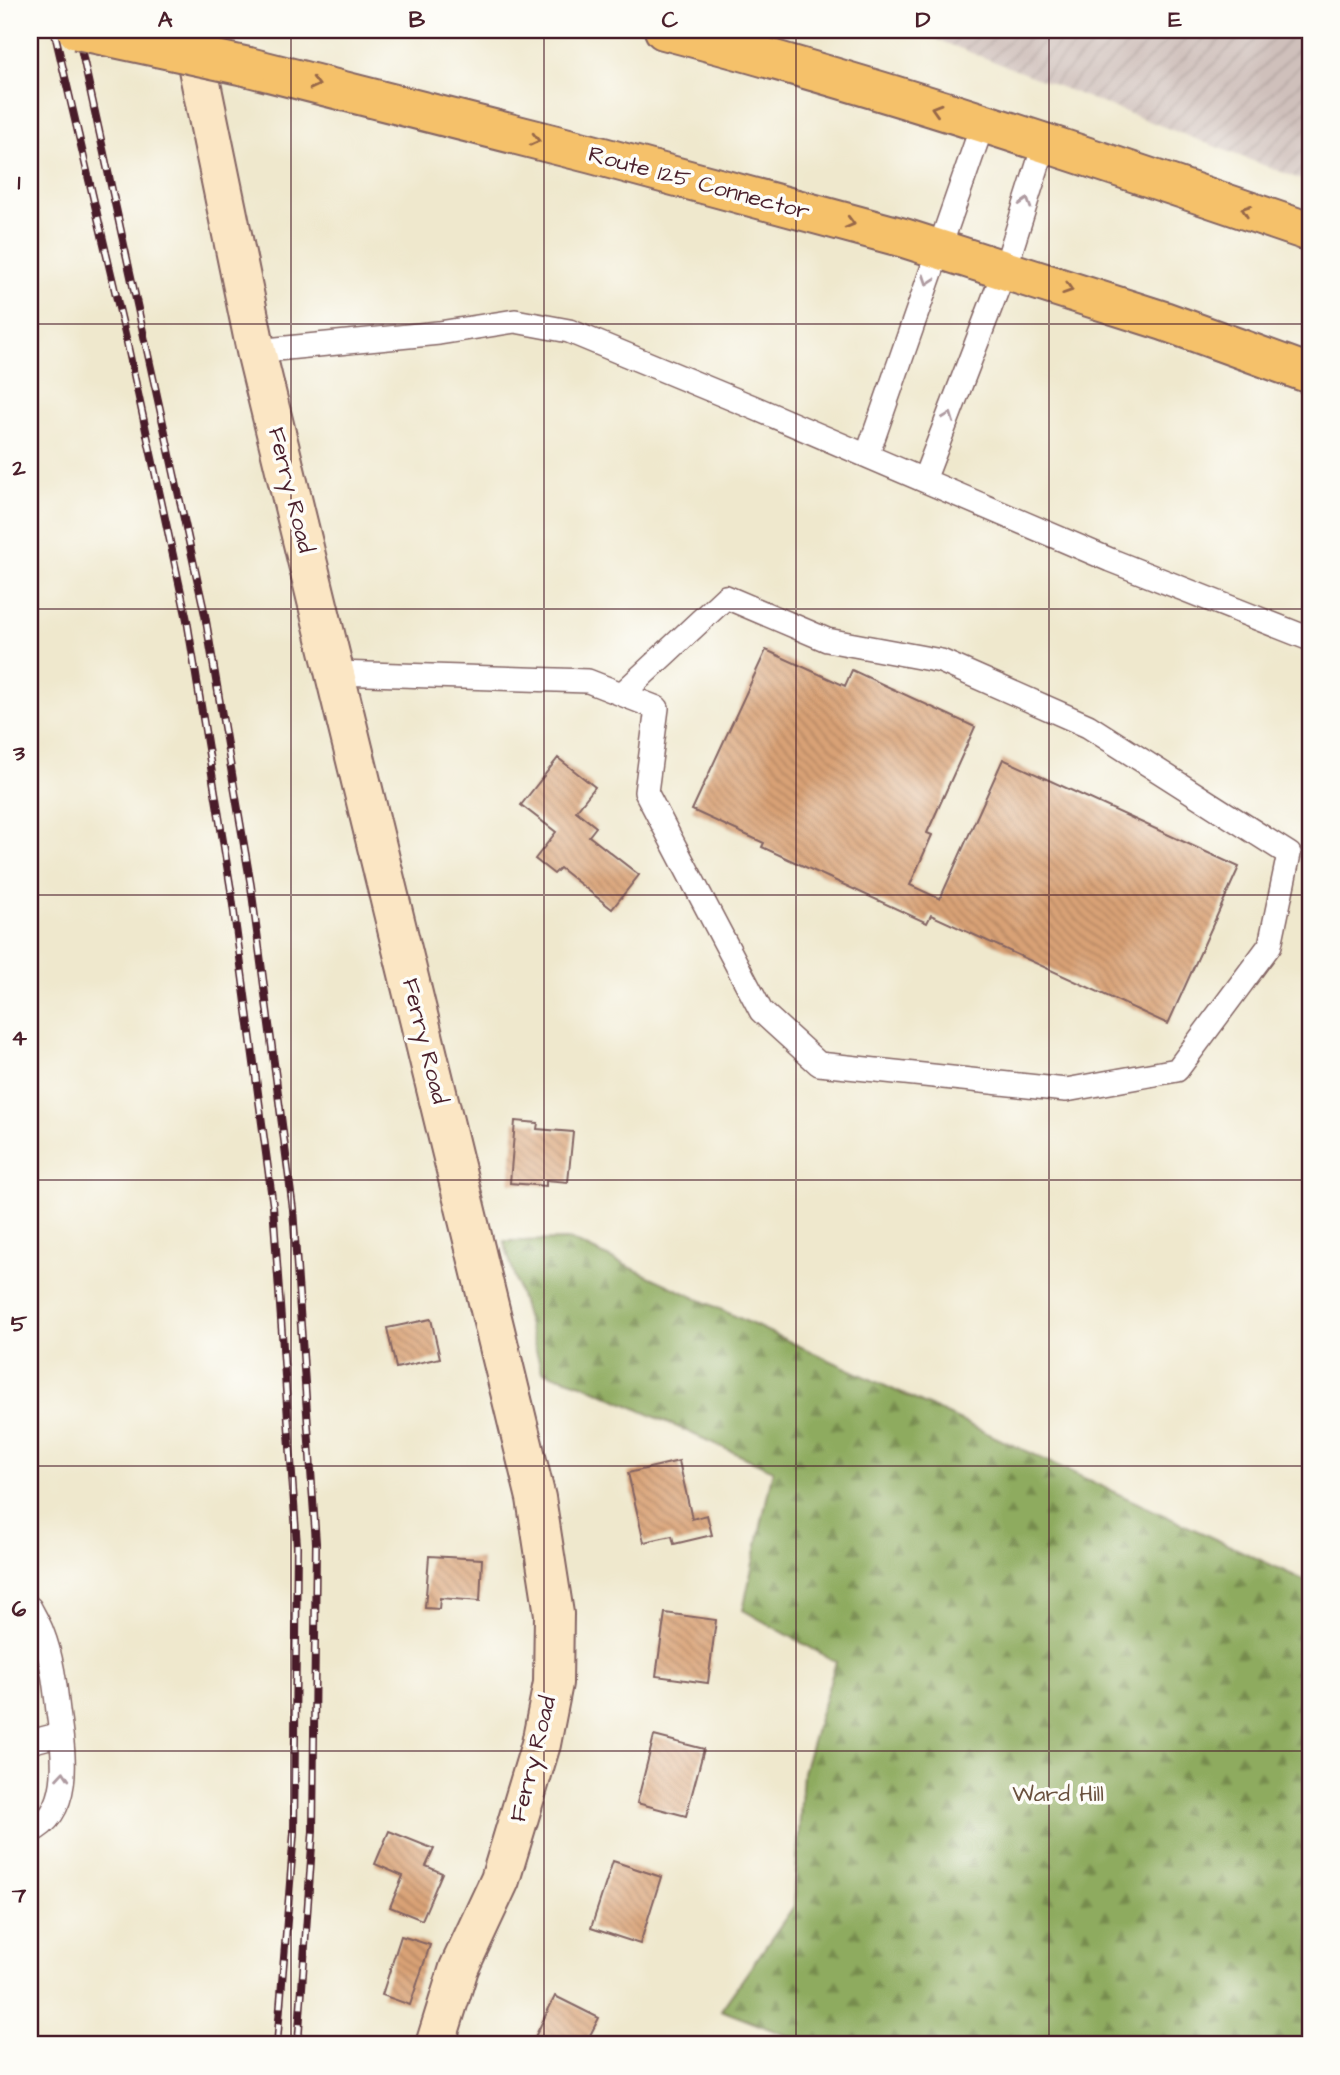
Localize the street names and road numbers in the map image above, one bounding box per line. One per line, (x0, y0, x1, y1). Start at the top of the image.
street label: Route 125 Connector (585, 138, 813, 228)
street label: Ferry Road (259, 424, 322, 557)
street label: Ferry Road (393, 975, 456, 1108)
street label: Ferry Road (502, 1693, 565, 1825)

